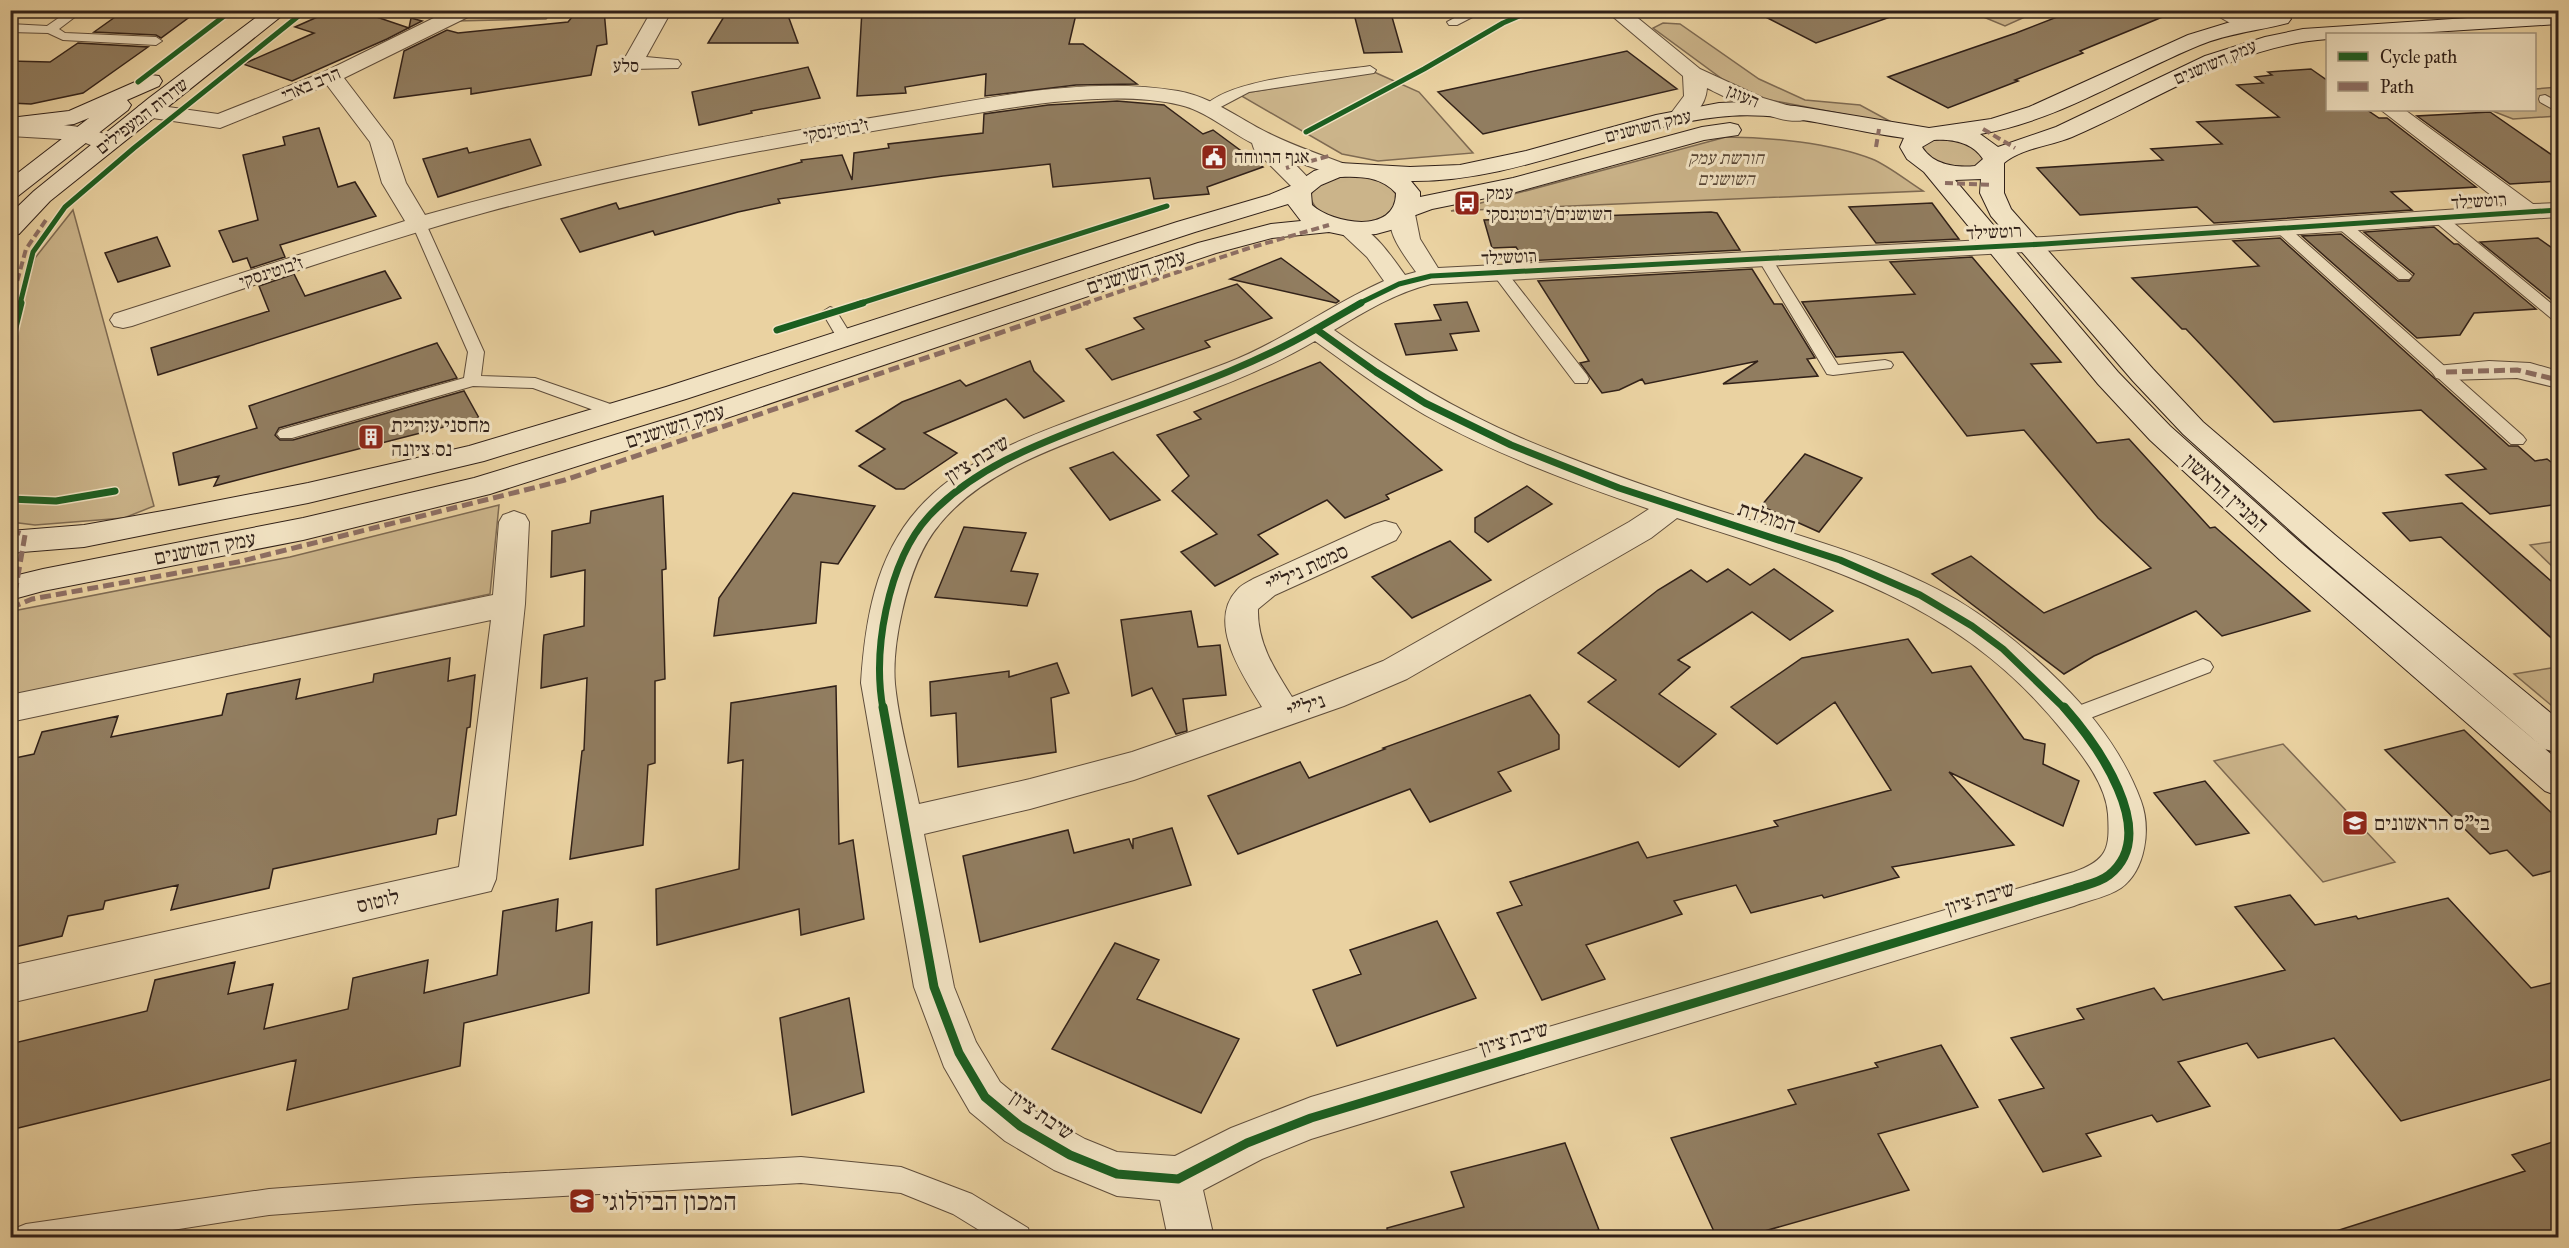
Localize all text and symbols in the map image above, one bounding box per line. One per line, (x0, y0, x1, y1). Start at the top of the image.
legend (2326, 33, 2536, 111)
street label: עמק השושנים (2170, 35, 2260, 89)
text: Cycle path (2380, 46, 2457, 68)
district label: סלע (613, 55, 639, 77)
street label: הרב בארי (278, 62, 344, 106)
street label: שדרות המעפילים (91, 73, 193, 159)
text: Path (2380, 76, 2414, 98)
street label: העוגן (1723, 79, 1763, 113)
street label: עמק השושנים (1603, 105, 1693, 147)
street label: ז'בוטינסקי (802, 113, 870, 147)
public building icon: אגף הרווחה (1199, 142, 1229, 172)
place label: אגף הרווחה (1234, 146, 1310, 168)
park label: חורשת עמק השושנים (1688, 147, 1766, 190)
place label: עמק השושנים/ז׳בוטינסקי (1486, 182, 1613, 225)
bus stop icon: עמק השושנים/ז׳בוטינסקי (1452, 188, 1482, 218)
street label: רוטשילד (2450, 188, 2508, 214)
street label: רוטשילד (1965, 220, 2023, 244)
street label: עמק השושנים (1083, 244, 1189, 300)
street label: רוטשילד (1480, 245, 1538, 269)
street label: ז'בוטינסקי (236, 251, 306, 293)
street label: עמק השושנים (622, 398, 728, 454)
place label: מחסני עיריית נס ציונה (391, 412, 490, 462)
building icon: מחסני עיריית נס ציונה (356, 422, 386, 452)
street label: שיבת ציון (940, 429, 1014, 489)
street label: המניין הראשון (2178, 448, 2274, 538)
street label: המולדת (1735, 495, 1799, 539)
street label: עמק השושנים (152, 525, 258, 571)
street label: סמטת ניל"י (1262, 538, 1352, 598)
street label: ניל"י (1283, 687, 1329, 725)
school or university icon: בי"ס הראשונים (2340, 808, 2370, 838)
place label: בי"ס הראשונים (2374, 810, 2490, 836)
street label: שיבת ציון (1942, 875, 2018, 921)
street label: לוטוס (354, 883, 402, 919)
street label: שיבת ציון (1476, 1015, 1552, 1061)
street label: שיבת ציון (1005, 1084, 1079, 1146)
place label: המכון הביולוגי (602, 1185, 737, 1217)
school or university icon: המכון הביולוגי (567, 1186, 597, 1216)

